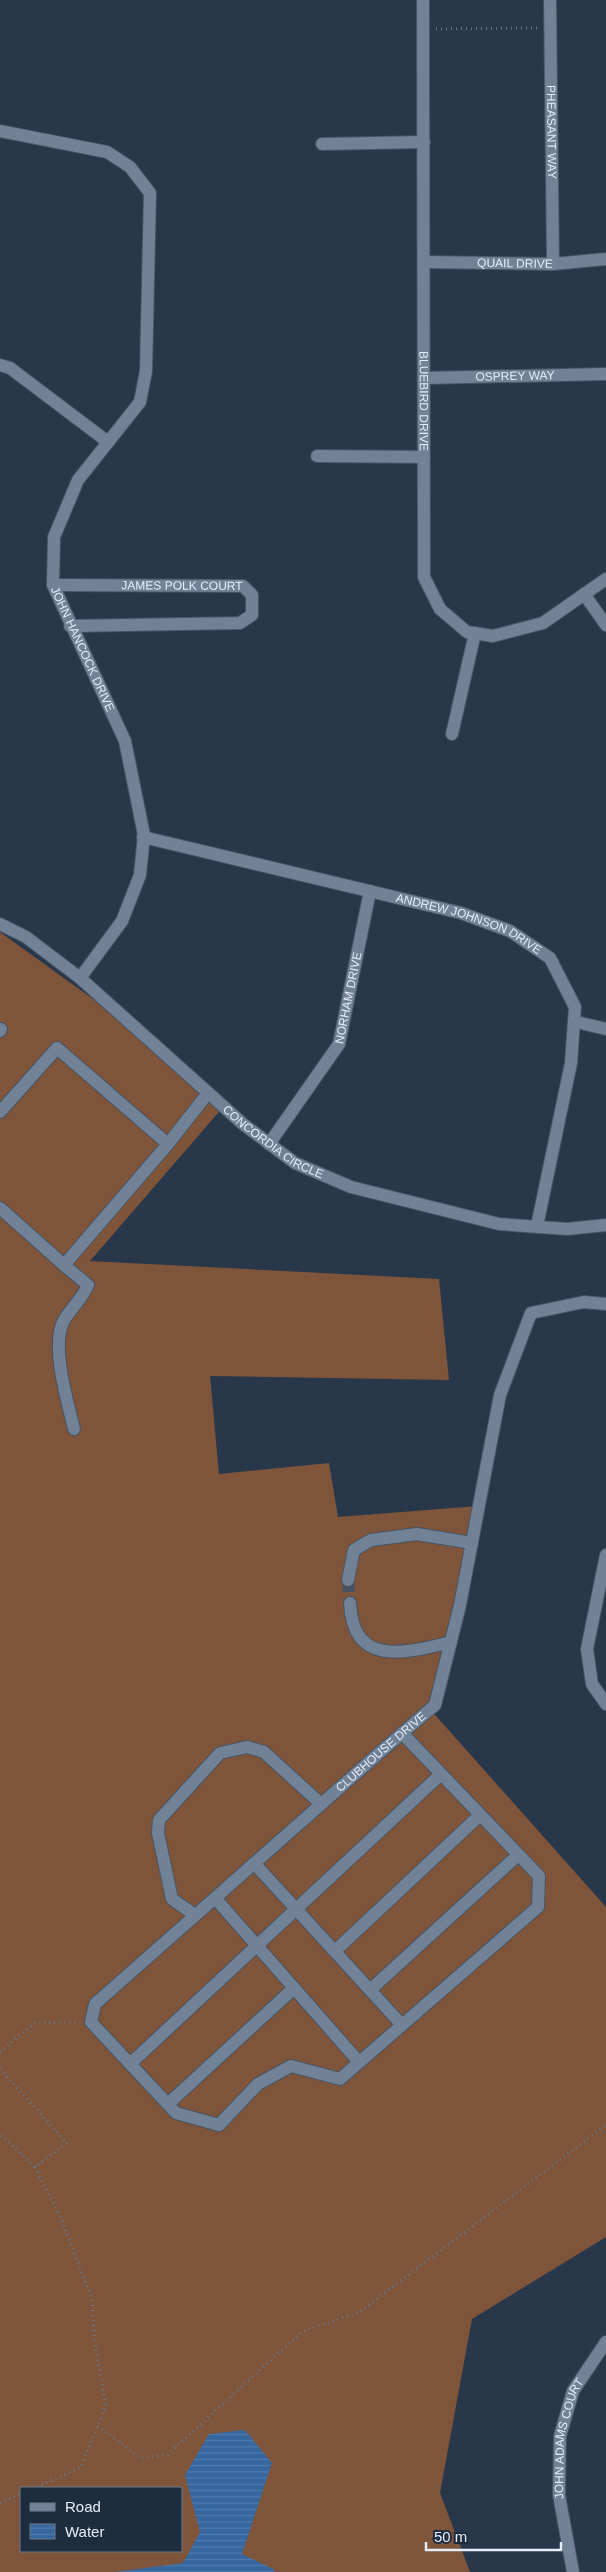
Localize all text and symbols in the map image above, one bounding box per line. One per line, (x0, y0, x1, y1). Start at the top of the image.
street label: PHEASANT WAY (544, 85, 559, 179)
street label: QUAIL DRIVE (477, 256, 553, 271)
street label: BLUEBIRD DRIVE (417, 351, 431, 451)
street label: OSPREY WAY (475, 368, 555, 384)
street label: JAMES POLK COURT (121, 578, 243, 593)
street label: JOHN HANCOCK DRIVE (48, 584, 117, 714)
street label: ANDREW JOHNSON DRIVE (394, 891, 544, 957)
street label: NORHAM DRIVE (332, 951, 364, 1045)
street label: CONCORDIA CIRCLE (220, 1102, 326, 1181)
street label: CLUBHOUSE DRIVE (333, 1709, 429, 1795)
street label: JOHN ADAMS COURT (552, 2375, 587, 2500)
legend (20, 2487, 182, 2552)
text: Road (65, 2498, 101, 2515)
scale bar (426, 2520, 561, 2552)
text: Water (65, 2523, 104, 2540)
text: 50 m (434, 2528, 467, 2545)

